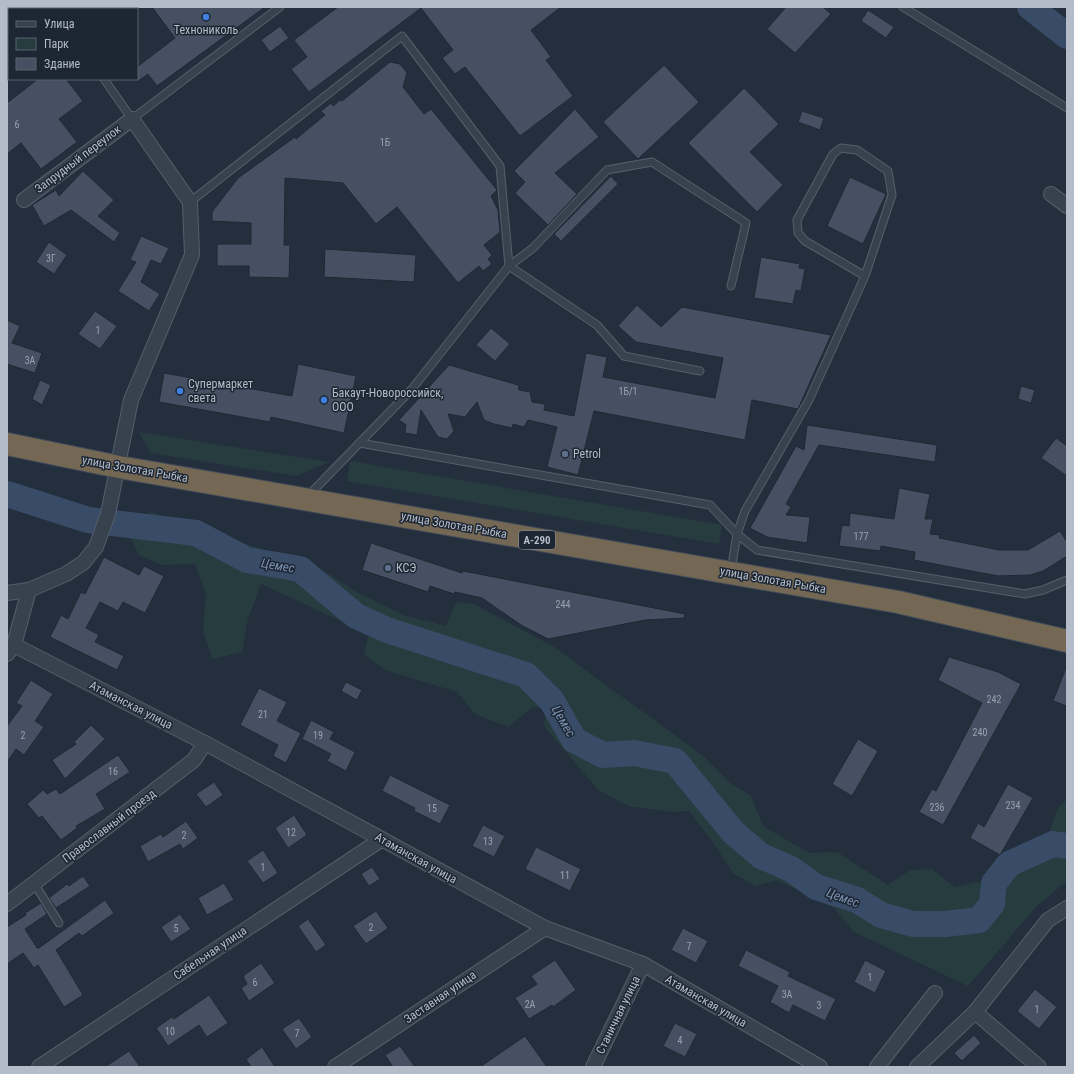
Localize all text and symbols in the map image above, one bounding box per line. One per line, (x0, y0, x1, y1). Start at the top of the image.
legend (8, 8, 138, 80)
marker: Технониколь (201, 12, 211, 22)
text: Улица (44, 17, 75, 31)
place label: Технониколь (174, 23, 238, 37)
text: Парк (44, 37, 69, 51)
text: Здание (44, 57, 81, 71)
house number: 6 (15, 119, 20, 130)
street label: Запрудный переулок (32, 122, 124, 196)
house number: 1Б (380, 137, 391, 148)
house number: 3Г (46, 253, 56, 264)
house number: 1 (96, 325, 100, 336)
house number: 3А (25, 355, 36, 366)
place label: Супермаркет света (188, 377, 253, 405)
marker: Супермаркет света (175, 386, 185, 396)
place label: Бакаут-Новороссийск, ООО (332, 386, 443, 414)
house number: 1Б/1 (618, 386, 638, 397)
marker: Бакаут-Новороссийск, ООО (319, 395, 329, 405)
place label: Petrol (573, 447, 601, 461)
marker: Petrol (560, 449, 570, 459)
street label: улица Золотая Рыбка (81, 453, 189, 485)
street label: улица Золотая Рыбка (400, 509, 508, 541)
road number: А-290 (519, 531, 555, 549)
house number: 177 (854, 531, 868, 542)
water label: Цемес (260, 555, 296, 576)
place label: КСЭ (396, 561, 416, 575)
marker: КСЭ (383, 563, 393, 573)
street label: улица Золотая Рыбка (719, 564, 827, 596)
house number: 244 (556, 599, 570, 610)
street label: Атаманская улица (87, 678, 175, 732)
house number: 242 (987, 694, 1001, 705)
water label: Цемес (549, 703, 579, 740)
house number: 21 (258, 709, 268, 720)
house number: 240 (973, 727, 987, 738)
house number: 2 (21, 730, 26, 741)
house number: 19 (313, 730, 323, 741)
house number: 16 (108, 766, 118, 777)
street label: Православный проезд (60, 786, 159, 866)
house number: 234 (1006, 800, 1020, 811)
house number: 236 (930, 802, 944, 813)
house number: 15 (427, 803, 437, 814)
house number: 12 (286, 827, 296, 838)
house number: 2 (182, 830, 187, 841)
street label: Атаманская улица (373, 830, 460, 886)
house number: 13 (483, 836, 493, 847)
house number: 1 (261, 862, 265, 873)
house number: 11 (560, 870, 570, 881)
water label: Цемес (824, 885, 861, 910)
house number: 2 (369, 922, 374, 933)
street label: Сабельная улица (171, 923, 249, 983)
house number: 5 (174, 923, 179, 934)
house number: 7 (687, 941, 692, 952)
street label: Заставная улица (401, 968, 479, 1026)
street label: Атаманская улица (663, 972, 749, 1030)
house number: 1 (868, 972, 872, 983)
street label: Станичная улица (593, 974, 643, 1056)
house number: 6 (253, 977, 258, 988)
house number: 3А (782, 989, 793, 1000)
house number: 2А (525, 999, 536, 1010)
house number: 3 (817, 1000, 822, 1011)
house number: 1 (1035, 1004, 1039, 1015)
house number: 10 (165, 1026, 175, 1037)
house number: 7 (295, 1028, 300, 1039)
house number: 4 (678, 1035, 683, 1046)

